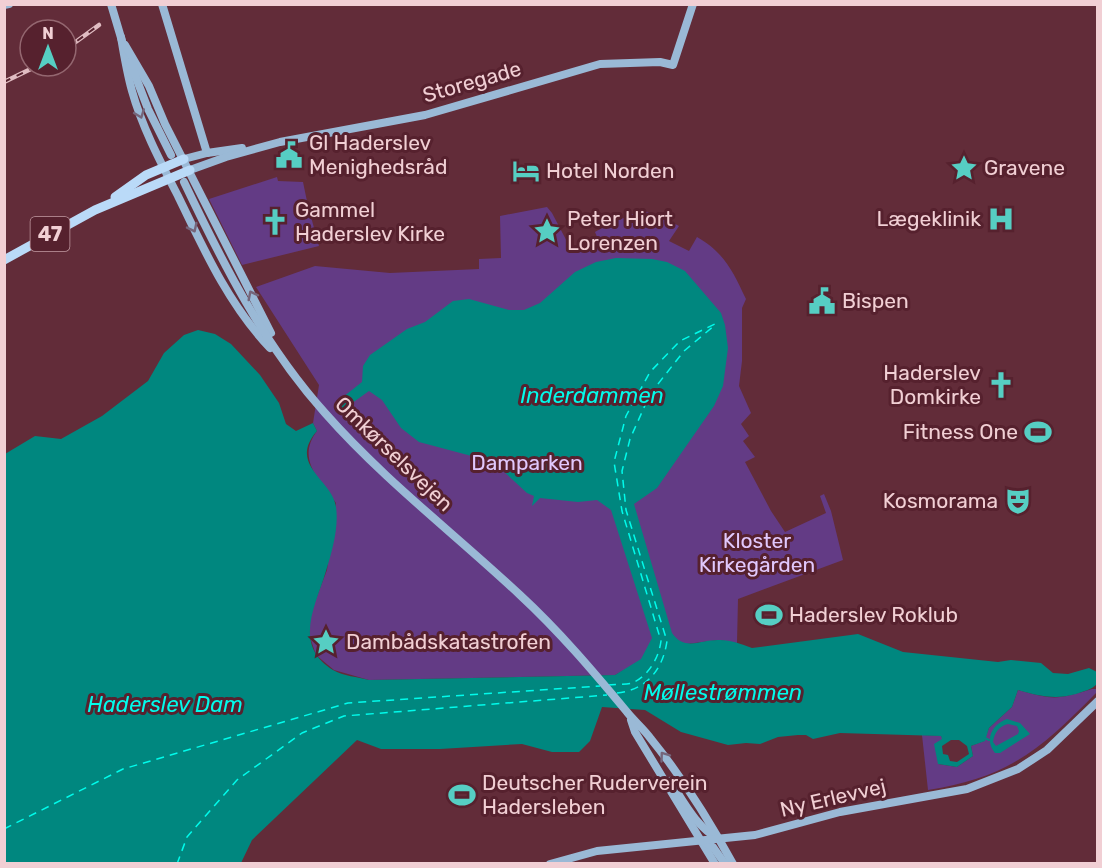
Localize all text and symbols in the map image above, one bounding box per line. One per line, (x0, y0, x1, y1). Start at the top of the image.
north arrow (18, 18, 78, 78)
text: N (42, 24, 54, 43)
street label: Storegade (420, 56, 524, 107)
one-way arrow (133, 108, 145, 119)
place label: Gl Haderslev Menighedsråd (309, 130, 447, 179)
public building icon: Gl Haderslev Menighedsråd (274, 140, 304, 170)
place icon: Gravene (949, 153, 979, 183)
place label: Gravene (984, 155, 1065, 180)
hotel icon: Hotel Norden (511, 156, 541, 186)
place label: Hotel Norden (546, 158, 675, 183)
place label: Gammel Haderslev Kirke (295, 197, 445, 246)
hospital icon: Lægeklinik (986, 204, 1016, 234)
place label: Peter Hiort Lorenzen (567, 206, 673, 255)
place label: Lægeklinik (877, 206, 981, 231)
church icon: Gammel Haderslev Kirke (260, 207, 290, 237)
place icon: Peter Hiort Lorenzen (532, 216, 562, 246)
road number: 47 (31, 217, 70, 251)
one-way arrow (186, 222, 198, 233)
public building icon: Bispen (807, 286, 837, 316)
place label: Bispen (842, 288, 909, 313)
one-way arrow (247, 290, 259, 301)
place label: Haderslev Domkirke (883, 360, 981, 409)
church icon: Haderslev Domkirke (986, 370, 1016, 400)
water label: Inderdammen (520, 382, 664, 409)
street label: Omkørselsvejen (330, 391, 458, 516)
sports icon: Fitness One (1023, 417, 1053, 447)
place label: Fitness One (903, 419, 1018, 444)
park label: Damparken (471, 450, 583, 475)
theatre icon: Kosmorama (1003, 486, 1033, 516)
place label: Kosmorama (883, 488, 998, 513)
park label: Kloster Kirkegården (699, 528, 815, 577)
sports icon: Haderslev Roklub (754, 600, 784, 630)
place label: Haderslev Roklub (789, 602, 958, 627)
place icon: Dambådskatastrofen (311, 627, 341, 657)
place label: Dambådskatastrofen (346, 629, 551, 654)
water label: Møllestrømmen (644, 679, 802, 706)
water label: Haderslev Dam (87, 691, 243, 718)
one-way arrow (660, 752, 671, 763)
place label: Deutscher Ruderverein Hadersleben (482, 770, 708, 819)
street label: Ny Erlevvej (777, 773, 888, 822)
sports icon: Deutscher Ruderverein Hadersleben (447, 780, 477, 810)

